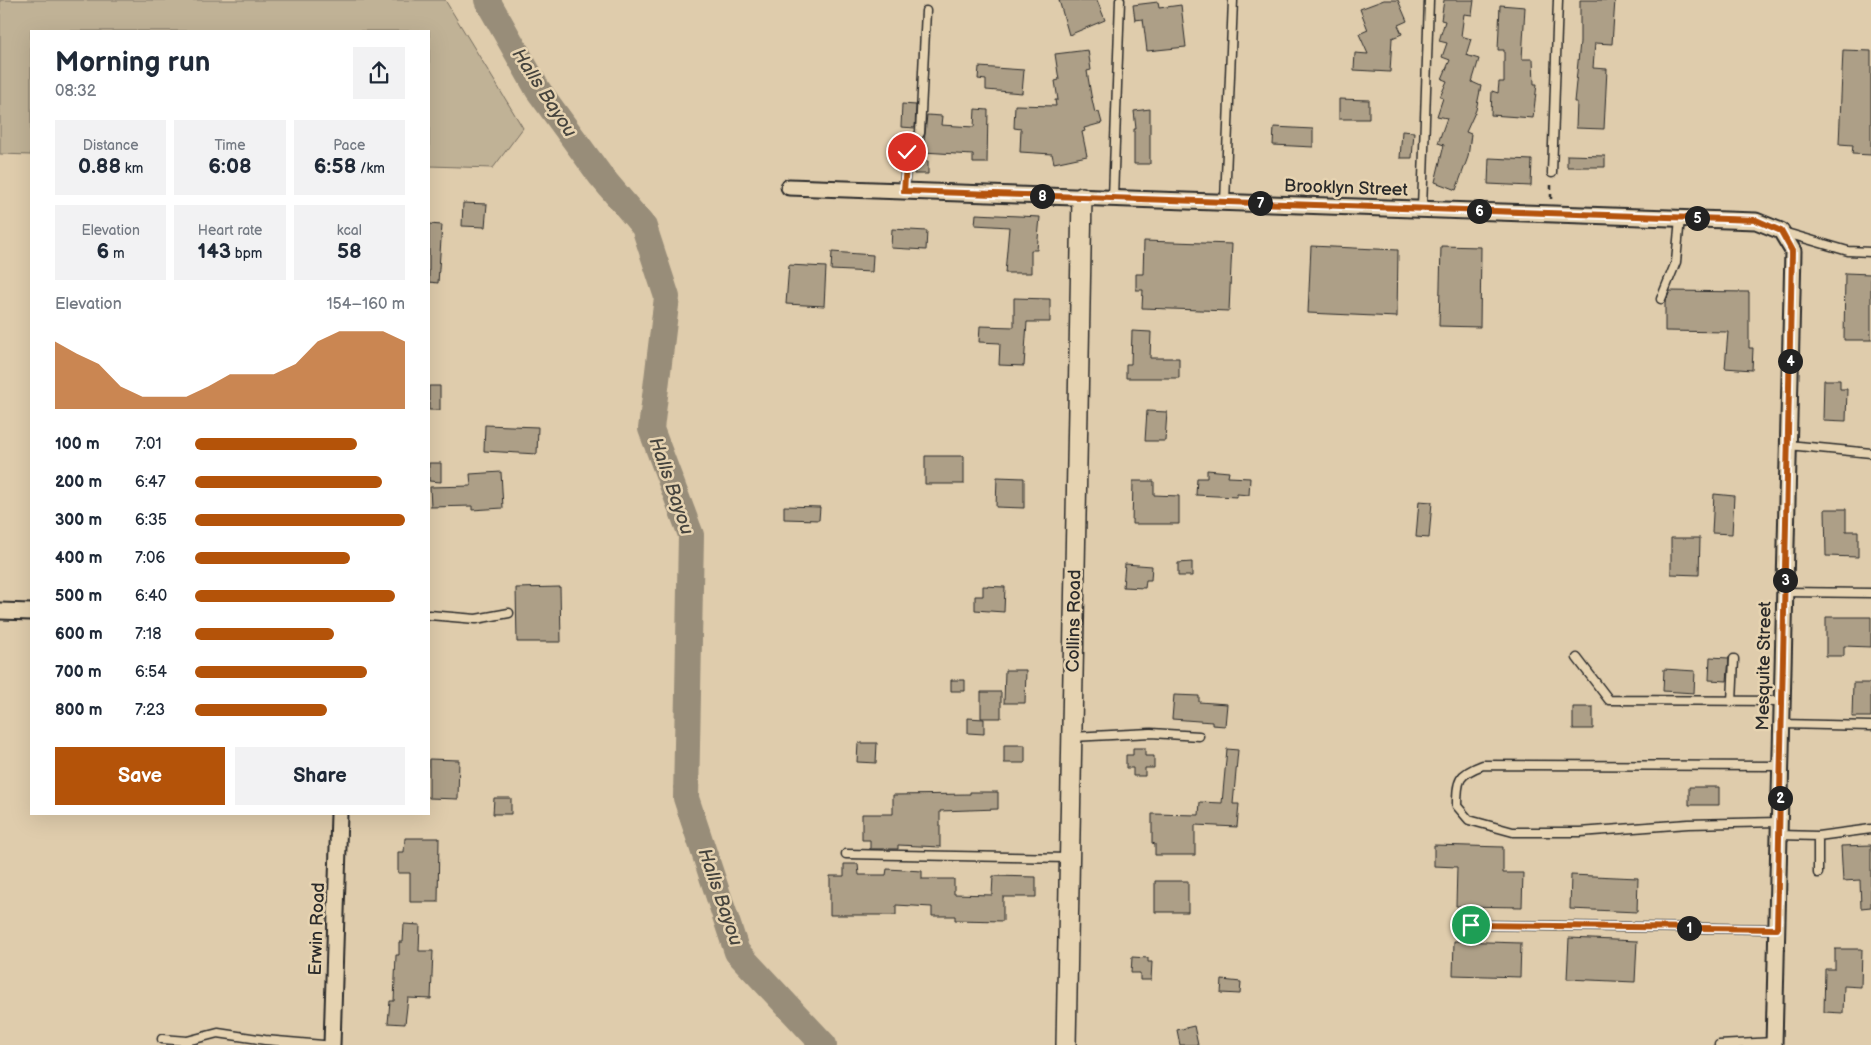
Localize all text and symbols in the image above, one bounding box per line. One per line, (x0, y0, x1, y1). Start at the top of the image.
water label: Halls Bayou (507, 44, 581, 142)
text: Morning run (55, 46, 210, 79)
button: share (353, 47, 405, 99)
text: 08:32 (55, 82, 96, 101)
pin (886, 131, 928, 173)
text: Distance (83, 137, 139, 154)
text: Time (214, 137, 246, 154)
text: Pace (333, 137, 365, 154)
icon: check (893, 138, 921, 166)
text: 0.88 (78, 154, 121, 179)
text: 6:08 (208, 154, 252, 179)
text: 6:58 (314, 154, 356, 179)
text: km (121, 160, 143, 177)
text: /km (356, 160, 385, 177)
street label: Brooklyn Street (1284, 175, 1409, 201)
pin: 8 (1030, 184, 1054, 208)
text: 8 (1038, 188, 1047, 205)
pin: 7 (1248, 190, 1272, 216)
text: 7 (1257, 195, 1264, 212)
pin: 6 (1466, 198, 1492, 224)
text: 6 (1475, 203, 1484, 220)
pin: 5 (1684, 206, 1710, 230)
text: 5 (1693, 210, 1702, 227)
text: Elevation (81, 222, 140, 239)
text: Heart rate (198, 222, 262, 239)
text: kcal (337, 222, 362, 239)
text: 6 (97, 239, 109, 264)
text: 143 (198, 239, 231, 264)
text: 58 (337, 239, 362, 264)
text: m (109, 245, 125, 262)
text: bpm (231, 245, 262, 262)
text: Elevation (55, 295, 122, 314)
text: 154–160 m (326, 295, 405, 314)
pin: 4 (1778, 348, 1802, 374)
text: 4 (1786, 353, 1795, 370)
water label: Halls Bayou (644, 434, 698, 538)
text: 100 m (55, 435, 100, 454)
text: 7:01 (135, 435, 162, 454)
text: 200 m (55, 473, 102, 492)
text: 6:47 (135, 473, 166, 492)
text: 300 m (55, 511, 102, 530)
text: 6:35 (135, 511, 167, 530)
text: 400 m (55, 549, 102, 568)
text: 7:06 (135, 549, 165, 568)
pin: 3 (1772, 568, 1798, 592)
street label: Collins Road (1063, 569, 1085, 673)
text: 3 (1781, 572, 1790, 589)
text: 500 m (55, 587, 102, 606)
text: 6:40 (135, 587, 167, 606)
street label: Mesquite Street (1752, 601, 1776, 731)
text: 600 m (55, 625, 103, 644)
text: 7:18 (135, 625, 162, 644)
text: 700 m (55, 663, 102, 682)
text: 6:54 (135, 663, 167, 682)
text: 800 m (55, 701, 103, 720)
text: 7:23 (135, 701, 165, 720)
button: Save (55, 747, 225, 805)
button: Share (235, 747, 405, 805)
pin: 2 (1768, 786, 1792, 810)
text: 2 (1776, 790, 1785, 807)
water label: Halls Bayou (693, 845, 747, 949)
street label: Erwin Road (305, 882, 329, 976)
pin (1450, 904, 1492, 946)
icon: arrive (1457, 911, 1485, 939)
pin: 1 (1676, 916, 1702, 940)
text: 1 (1687, 920, 1692, 937)

